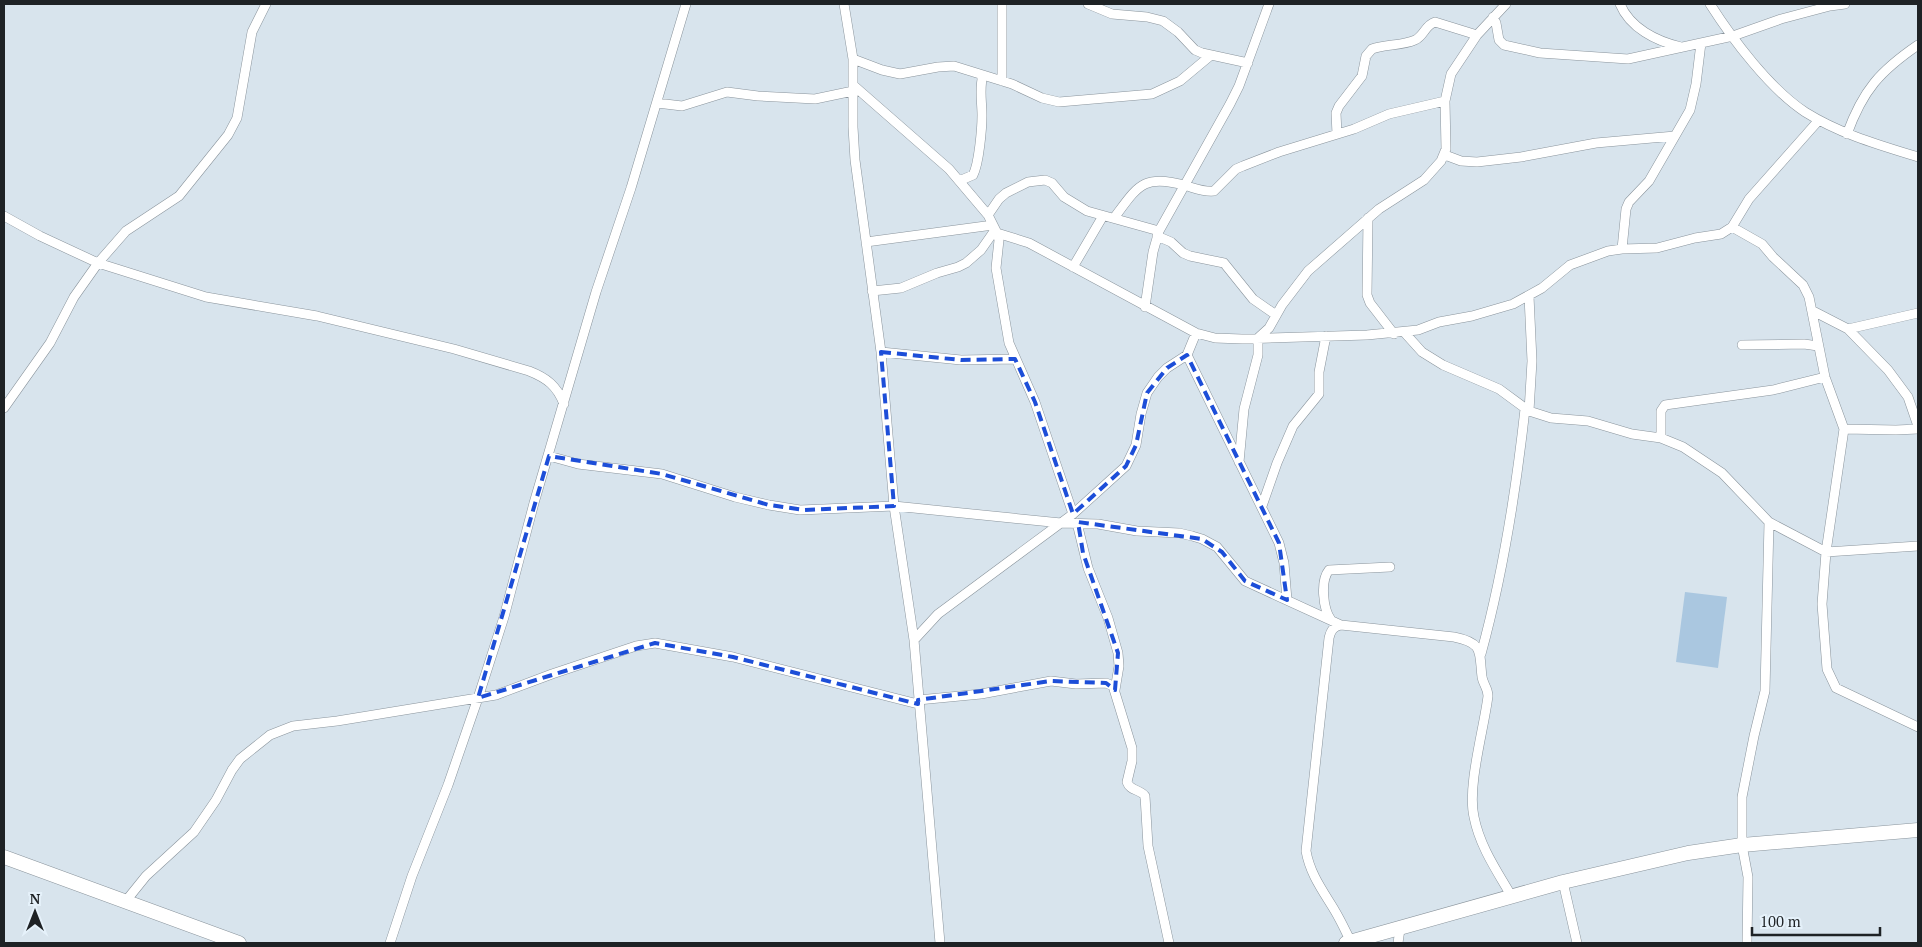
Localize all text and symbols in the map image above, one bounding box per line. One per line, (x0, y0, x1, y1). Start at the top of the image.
north arrow (10, 887, 60, 937)
text: N (30, 889, 41, 908)
scale bar (1752, 904, 1880, 936)
text: 100 m (1760, 911, 1801, 931)

